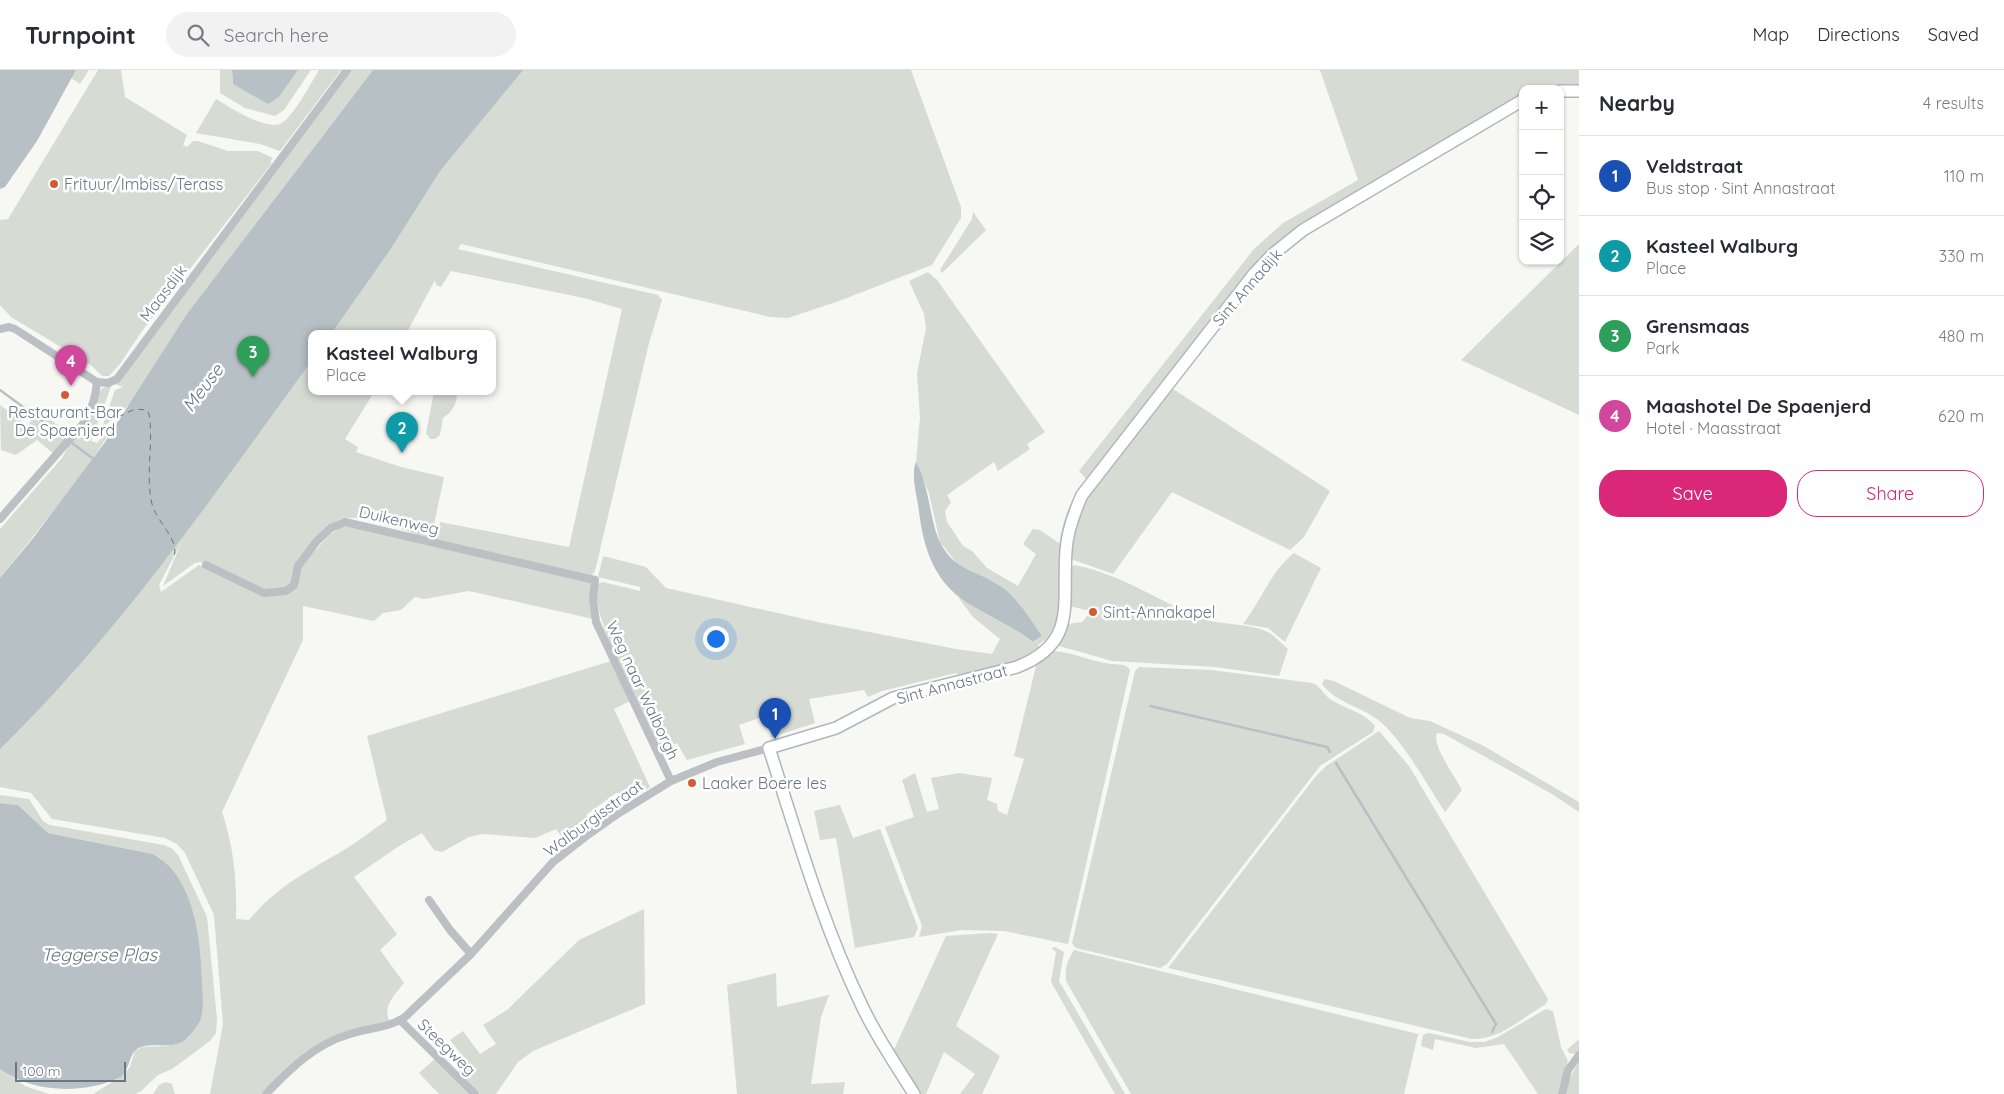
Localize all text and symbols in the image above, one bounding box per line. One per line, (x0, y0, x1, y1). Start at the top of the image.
search box (166, 12, 516, 57)
text: Turnpoint (25, 20, 136, 50)
icon: search (184, 21, 212, 49)
text: Search here (224, 23, 329, 47)
text: Map (1752, 23, 1789, 46)
text: Directions (1817, 23, 1900, 46)
text: Saved (1928, 23, 1979, 46)
map controls (1519, 85, 1564, 265)
button: + (1519, 85, 1564, 130)
text: Nearby (1599, 90, 1675, 116)
text: 4 results (1923, 93, 1984, 113)
button: − (1519, 130, 1564, 175)
text: Veldstraat (1646, 154, 1743, 178)
text: 1 (1612, 166, 1618, 186)
text: 110 m (1944, 166, 1984, 186)
place label: Frituur/Imbiss/Terass (64, 174, 223, 194)
button: locate (1519, 175, 1564, 220)
marker: Frituur/Imbiss/Terass (48, 178, 60, 190)
text: Bus stop · Sint Annastraat (1646, 178, 1835, 198)
button: layers (1519, 220, 1564, 265)
text: Kasteel Walburg (1646, 234, 1798, 258)
street label: Sint Annadijk (1208, 244, 1286, 330)
text: 2 (1610, 246, 1620, 266)
text: 330 m (1939, 246, 1984, 266)
text: Place (1646, 258, 1686, 278)
street label: Maasdijk (135, 261, 191, 325)
text: Grensmaas (1646, 314, 1749, 338)
text: 3 (1611, 326, 1619, 346)
text: 480 m (1938, 326, 1984, 346)
popup (308, 330, 496, 395)
pin: 3 (237, 336, 269, 377)
text: Park (1646, 338, 1680, 358)
text: Kasteel Walburg (326, 341, 478, 365)
pin: 4 (55, 345, 87, 386)
water label: Meuse (177, 359, 229, 416)
text: Place (326, 365, 366, 385)
marker: Restaurant-Bar De Spaenjerd (59, 389, 71, 401)
text: Maashotel De Spaenjerd (1646, 394, 1871, 418)
place label: Restaurant-Bar De Spaenjerd (8, 402, 122, 440)
text: 4 (1610, 406, 1620, 426)
text: 620 m (1938, 406, 1984, 426)
pin: 2 (386, 412, 418, 453)
text: Hotel · Maasstraat (1646, 418, 1781, 438)
button: Save (1599, 470, 1787, 517)
button: Share (1797, 470, 1984, 517)
street label: Duikenweg (357, 501, 441, 539)
place label: Sint-Annakapel (1103, 602, 1215, 622)
marker: Sint-Annakapel (1087, 606, 1099, 618)
street label: Weg naar Walborgh (602, 617, 684, 763)
your location (703, 626, 729, 652)
street label: Sint Annastraat (894, 660, 1010, 708)
pin: 1 (759, 698, 791, 739)
place label: Laaker Boere Ies (702, 773, 827, 793)
street label: Walburgisstraat (539, 775, 647, 861)
marker: Laaker Boere Ies (686, 777, 698, 789)
water label: Teggerse Plas (41, 943, 158, 966)
street label: Steegweg (414, 1014, 480, 1080)
scale bar (15, 1059, 126, 1082)
text: 100 m (22, 1062, 60, 1080)

